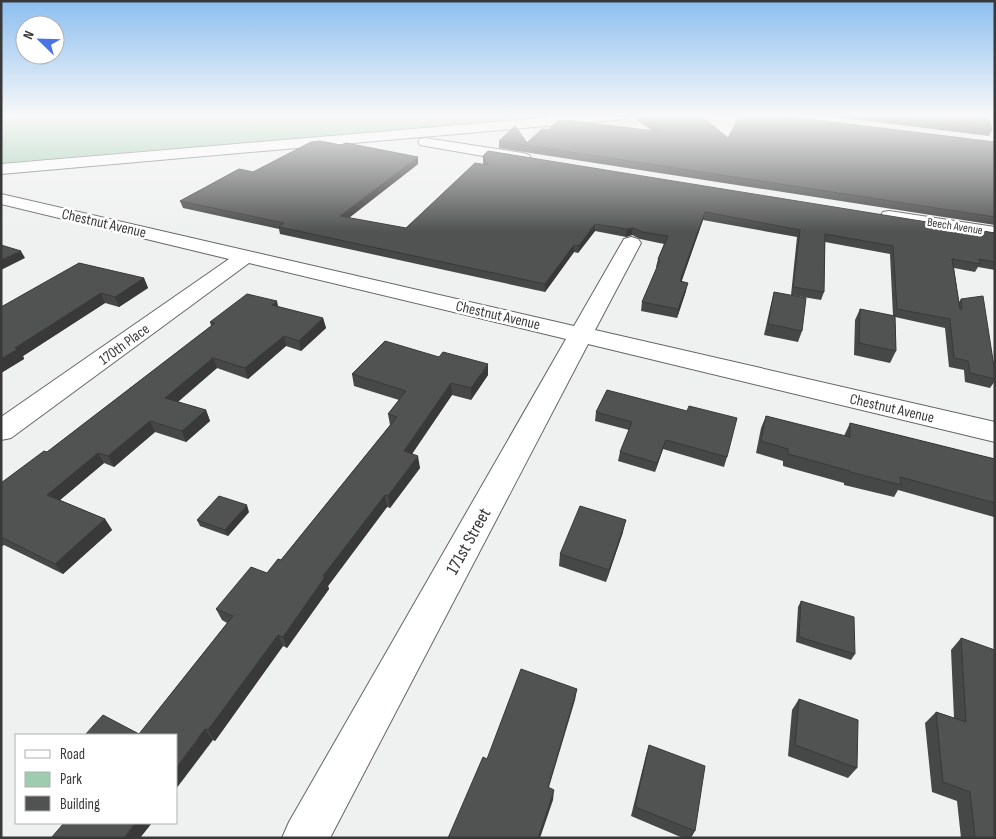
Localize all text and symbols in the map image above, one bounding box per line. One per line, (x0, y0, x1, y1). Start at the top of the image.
north arrow (15, 15, 65, 65)
text: N (19, 28, 38, 42)
street label: Chestnut Avenue (60, 205, 148, 242)
street label: Beech Avenue (926, 215, 984, 238)
street label: Chestnut Avenue (454, 297, 542, 334)
street label: 170th Place (95, 320, 153, 369)
street label: Chestnut Avenue (848, 390, 936, 427)
street label: 171st Street (442, 504, 495, 578)
legend (15, 734, 178, 824)
text: Road (60, 745, 85, 764)
text: Park (60, 770, 82, 789)
text: Building (60, 795, 100, 814)

